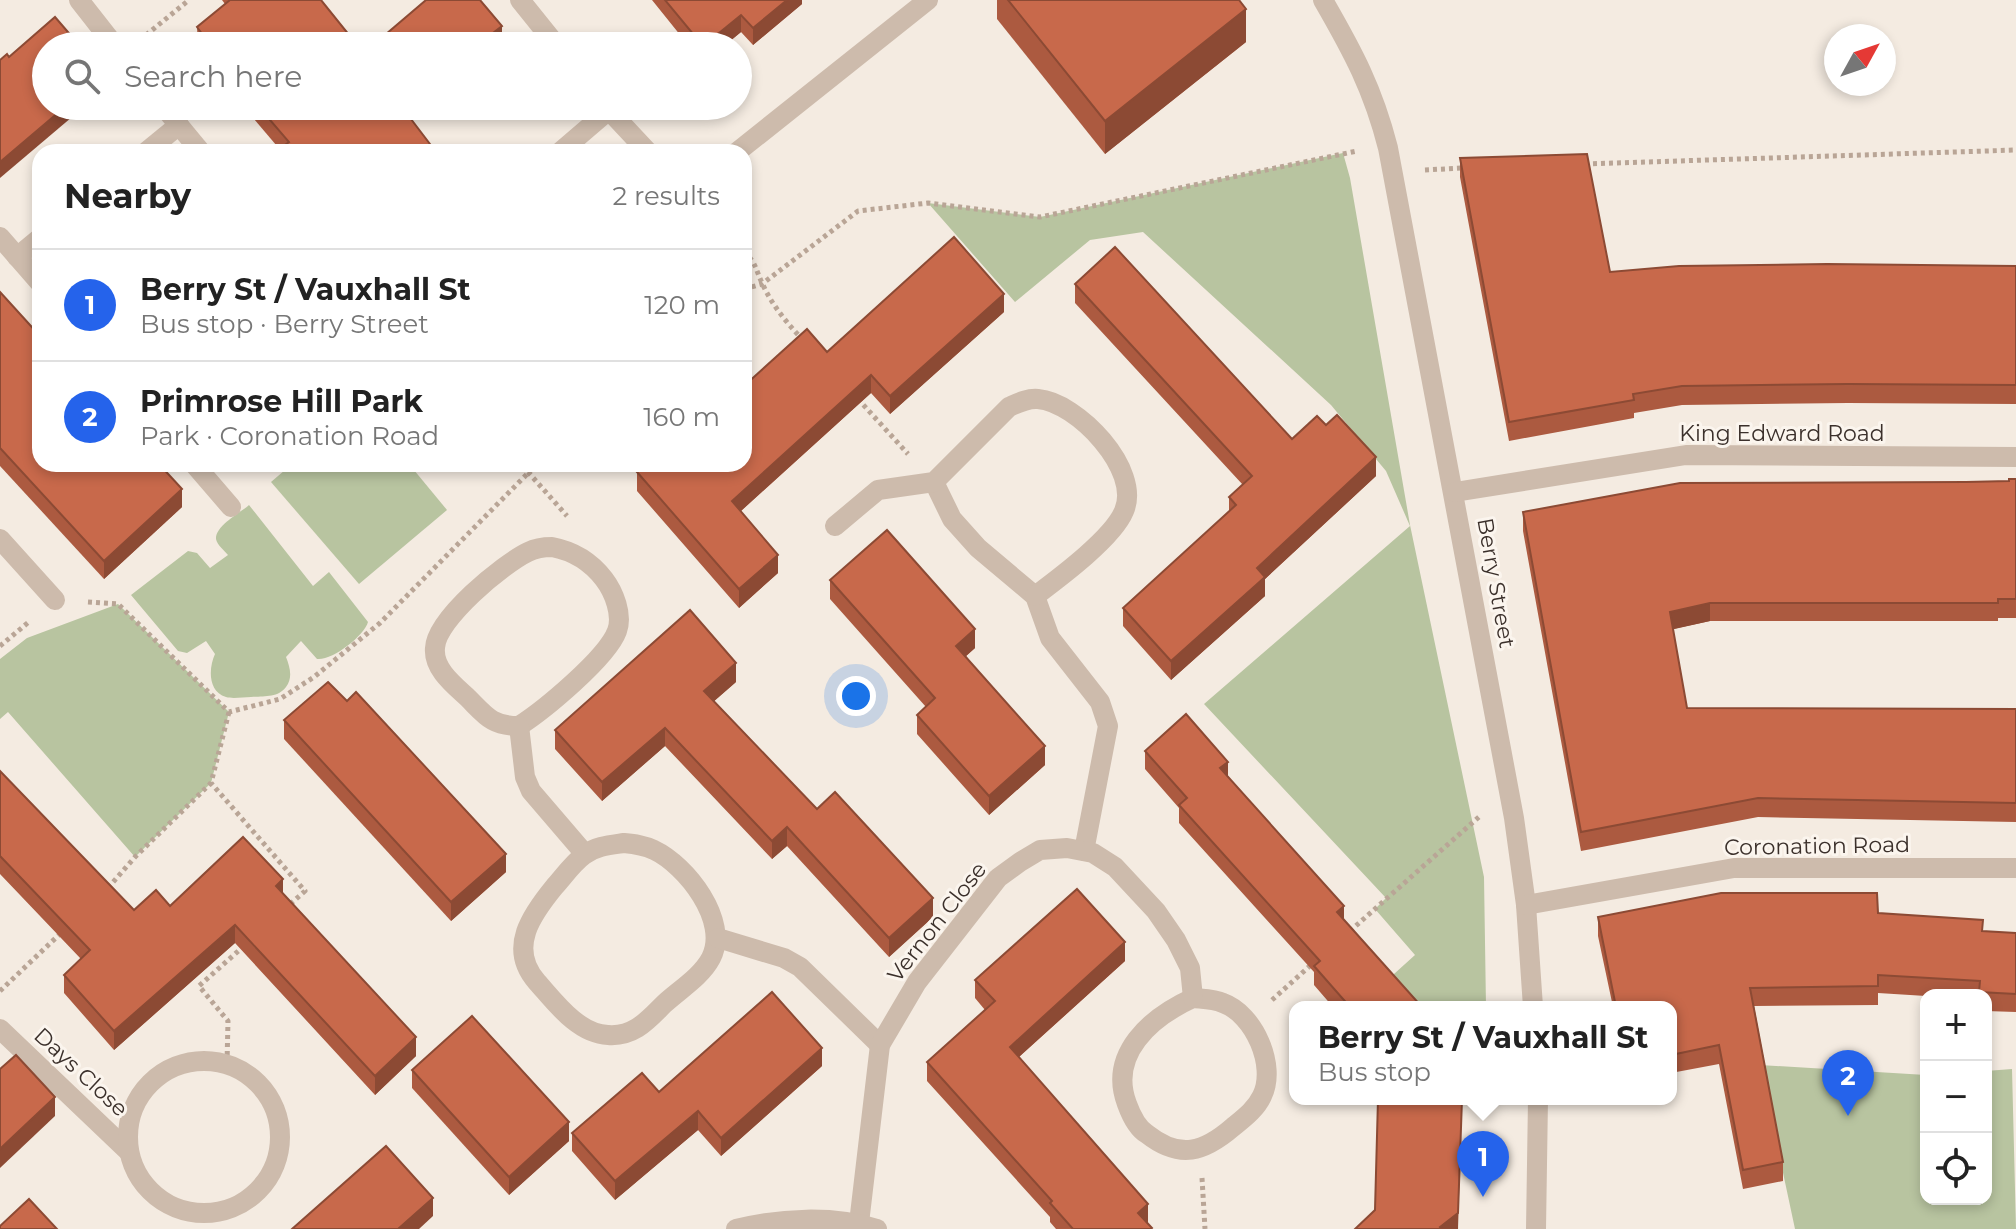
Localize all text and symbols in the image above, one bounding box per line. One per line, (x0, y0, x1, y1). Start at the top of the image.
north arrow (1824, 24, 1896, 96)
search box (32, 32, 752, 120)
icon: search (60, 54, 104, 98)
text: Search here (124, 58, 302, 95)
text: Nearby (64, 175, 191, 217)
text: 2 results (612, 180, 720, 212)
text: Berry St / Vauxhall St (140, 271, 471, 308)
text: 1 (85, 289, 95, 321)
text: 120 m (644, 289, 720, 321)
text: Bus stop · Berry Street (140, 308, 429, 340)
text: Primrose Hill Park (140, 383, 423, 420)
text: 2 (82, 401, 98, 433)
text: 160 m (643, 401, 720, 433)
text: Park · Coronation Road (140, 420, 439, 452)
street label: King Edward Road (1679, 420, 1885, 447)
street label: Berry Street (1471, 516, 1521, 650)
your location (836, 676, 876, 716)
street label: Coronation Road (1724, 831, 1910, 861)
street label: Vernon Close (882, 857, 992, 987)
map controls (1920, 989, 1992, 1205)
button: + (1920, 989, 1992, 1061)
popup (1289, 1001, 1677, 1105)
text: Berry St / Vauxhall St (1318, 1019, 1648, 1056)
street label: Days Close (29, 1022, 133, 1122)
pin: 2 (1822, 1050, 1874, 1116)
text: Bus stop (1318, 1056, 1431, 1088)
button: − (1920, 1061, 1992, 1133)
pin: 1 (1457, 1131, 1509, 1197)
button: locate (1920, 1133, 1992, 1205)

